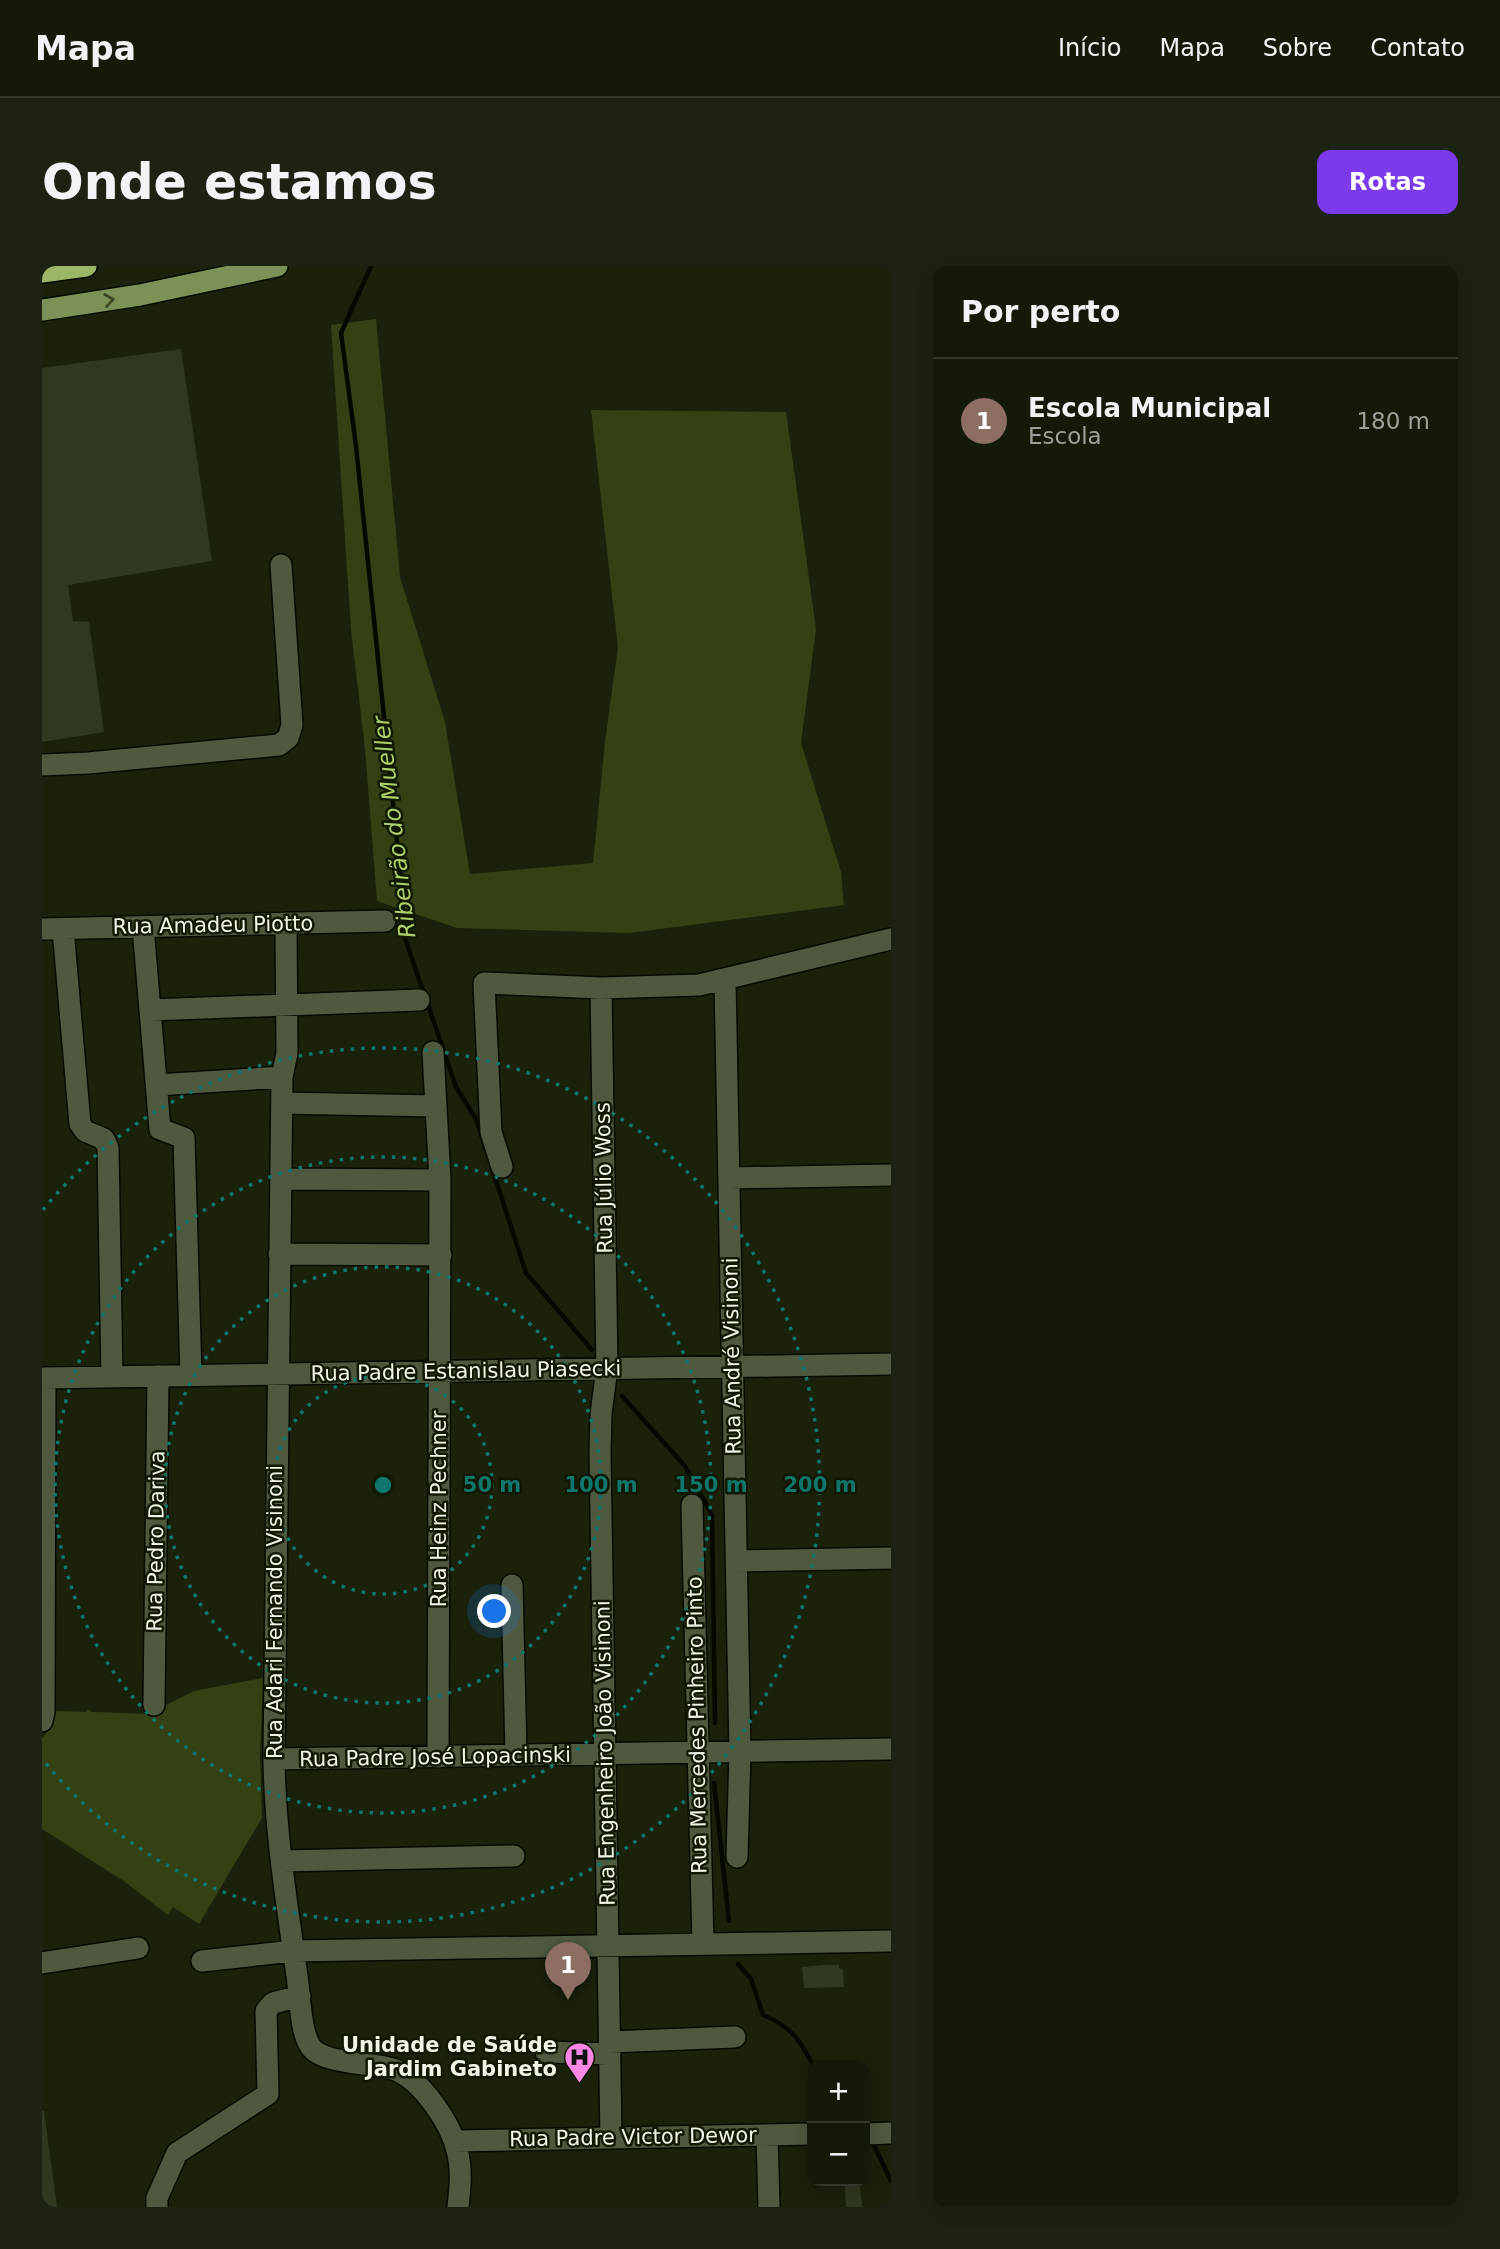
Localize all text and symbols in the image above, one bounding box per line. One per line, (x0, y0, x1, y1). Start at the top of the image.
text: Mapa (35, 29, 136, 68)
text: Início (1058, 34, 1122, 62)
text: Mapa (1160, 34, 1225, 62)
text: Sobre (1263, 34, 1332, 62)
text: Contato (1370, 34, 1465, 62)
button: Rotas (1317, 150, 1458, 214)
text: Onde estamos (42, 154, 437, 211)
one-way arrow (104, 292, 115, 307)
text: Por perto (961, 294, 1120, 329)
text: Escola Municipal (1028, 393, 1271, 423)
text: 1 (976, 408, 992, 434)
text: 180 m (1356, 408, 1430, 434)
text: Escola (1028, 423, 1102, 449)
water label: Ribeirão do Mueller (367, 713, 421, 939)
street label: Rua Amadeu Piotto (112, 911, 314, 939)
street label: Rua Júlio Woss (591, 1102, 617, 1254)
street label: Rua André Visinoni (718, 1257, 746, 1455)
street label: Rua Padre Estanislau Piasecki (311, 1356, 621, 1386)
street label: Rua Heinz Pechner (427, 1410, 451, 1607)
street label: Rua Pedro Dariva (142, 1450, 170, 1632)
street label: Rua Adari Fernando Visinoni (263, 1465, 287, 1759)
centre of rings (371, 1473, 395, 1497)
text: 50 m (463, 1473, 521, 1497)
text: 100 m (564, 1473, 638, 1497)
text: 150 m (674, 1473, 748, 1497)
text: 200 m (783, 1473, 857, 1497)
street label: Rua Mercedes Pinheiro Pinto (682, 1576, 712, 1874)
your location (477, 1594, 511, 1628)
street label: Rua Engenheiro João Visinoni (590, 1600, 620, 1906)
street label: Rua Padre José Lopacinski (299, 1743, 571, 1771)
pin: 1 (545, 1942, 591, 2000)
place label: Unidade de Saúde Jardim Gabineto (342, 2033, 557, 2081)
hospital icon: Unidade de Saúde Jardim Gabineto (563, 2040, 597, 2084)
map controls (807, 2060, 870, 2186)
button: + (807, 2060, 870, 2123)
street label: Rua Padre Victor Dewor (509, 2123, 757, 2151)
button: − (807, 2123, 870, 2186)

